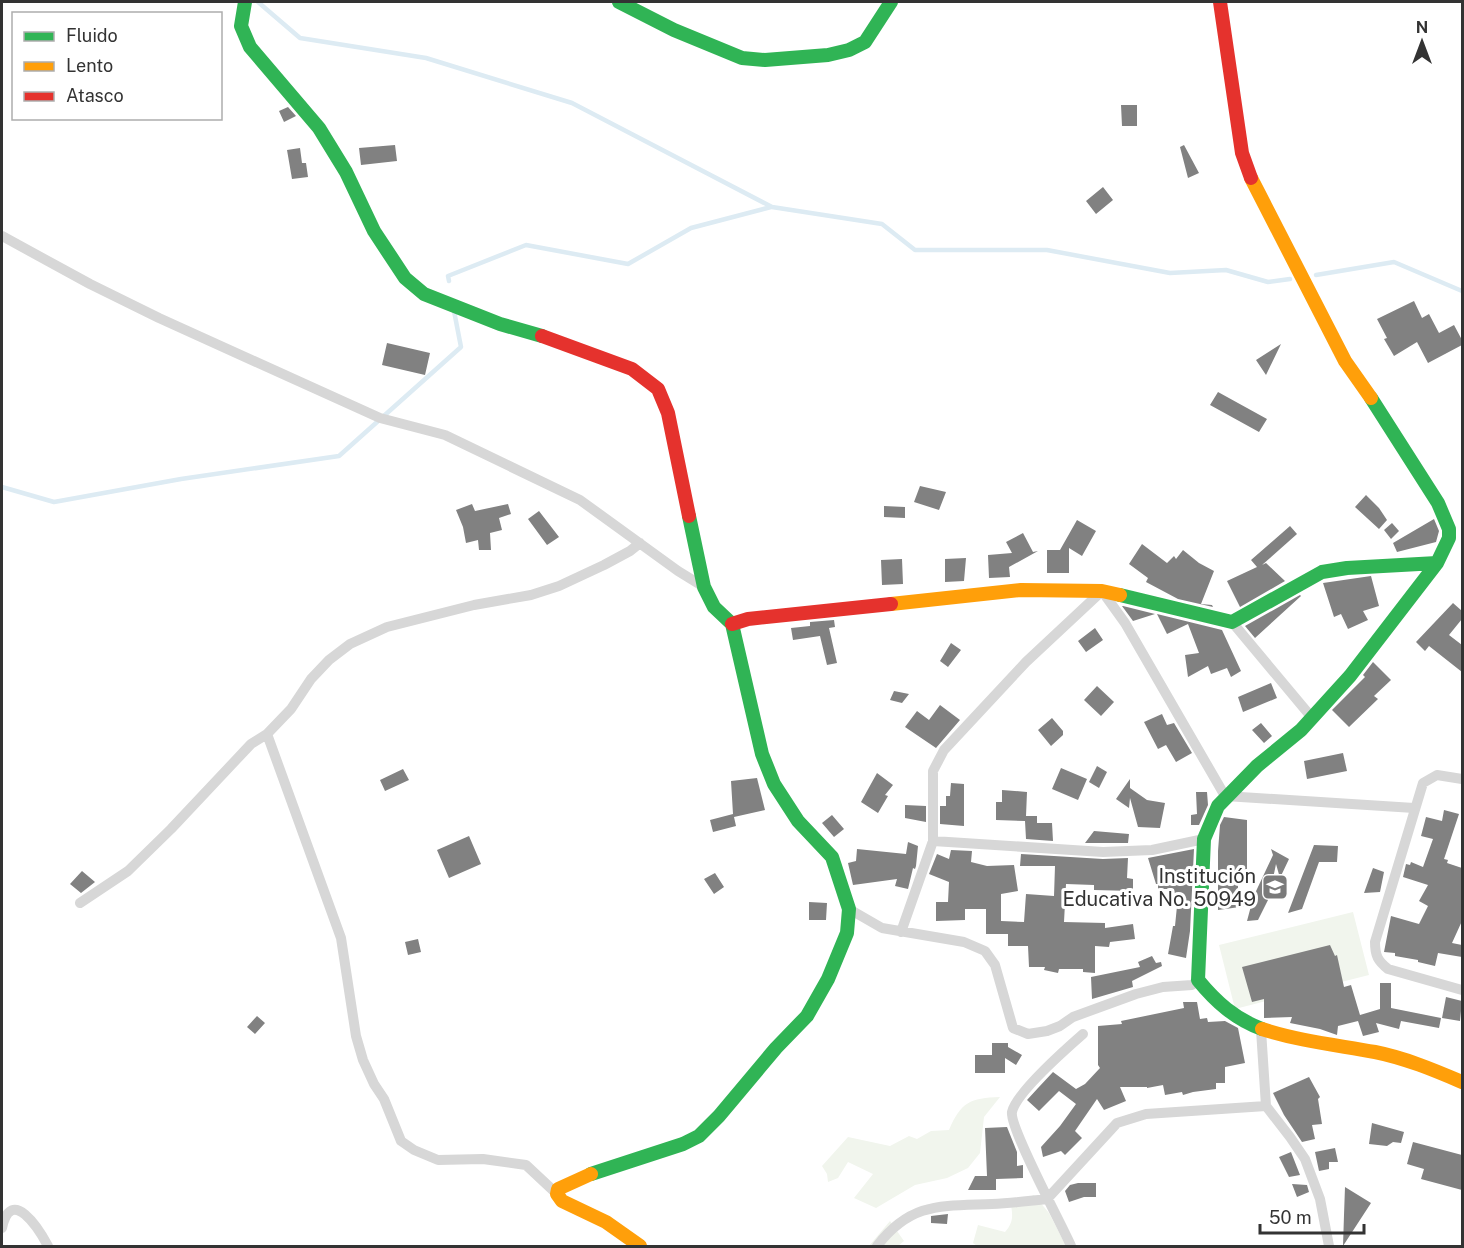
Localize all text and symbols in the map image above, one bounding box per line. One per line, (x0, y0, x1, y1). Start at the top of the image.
legend (12, 12, 222, 120)
north arrow (1392, 12, 1452, 72)
text: N (1416, 18, 1428, 37)
text: Fluido (66, 25, 118, 46)
text: Lento (66, 55, 113, 76)
text: Atasco (66, 85, 124, 106)
place label: Institución Educativa No. 50949 (1062, 864, 1256, 911)
school or university icon: Institución Educativa No. 50949 (1260, 872, 1290, 902)
scale bar (1260, 1197, 1364, 1235)
text: 50 m (1269, 1207, 1312, 1228)

